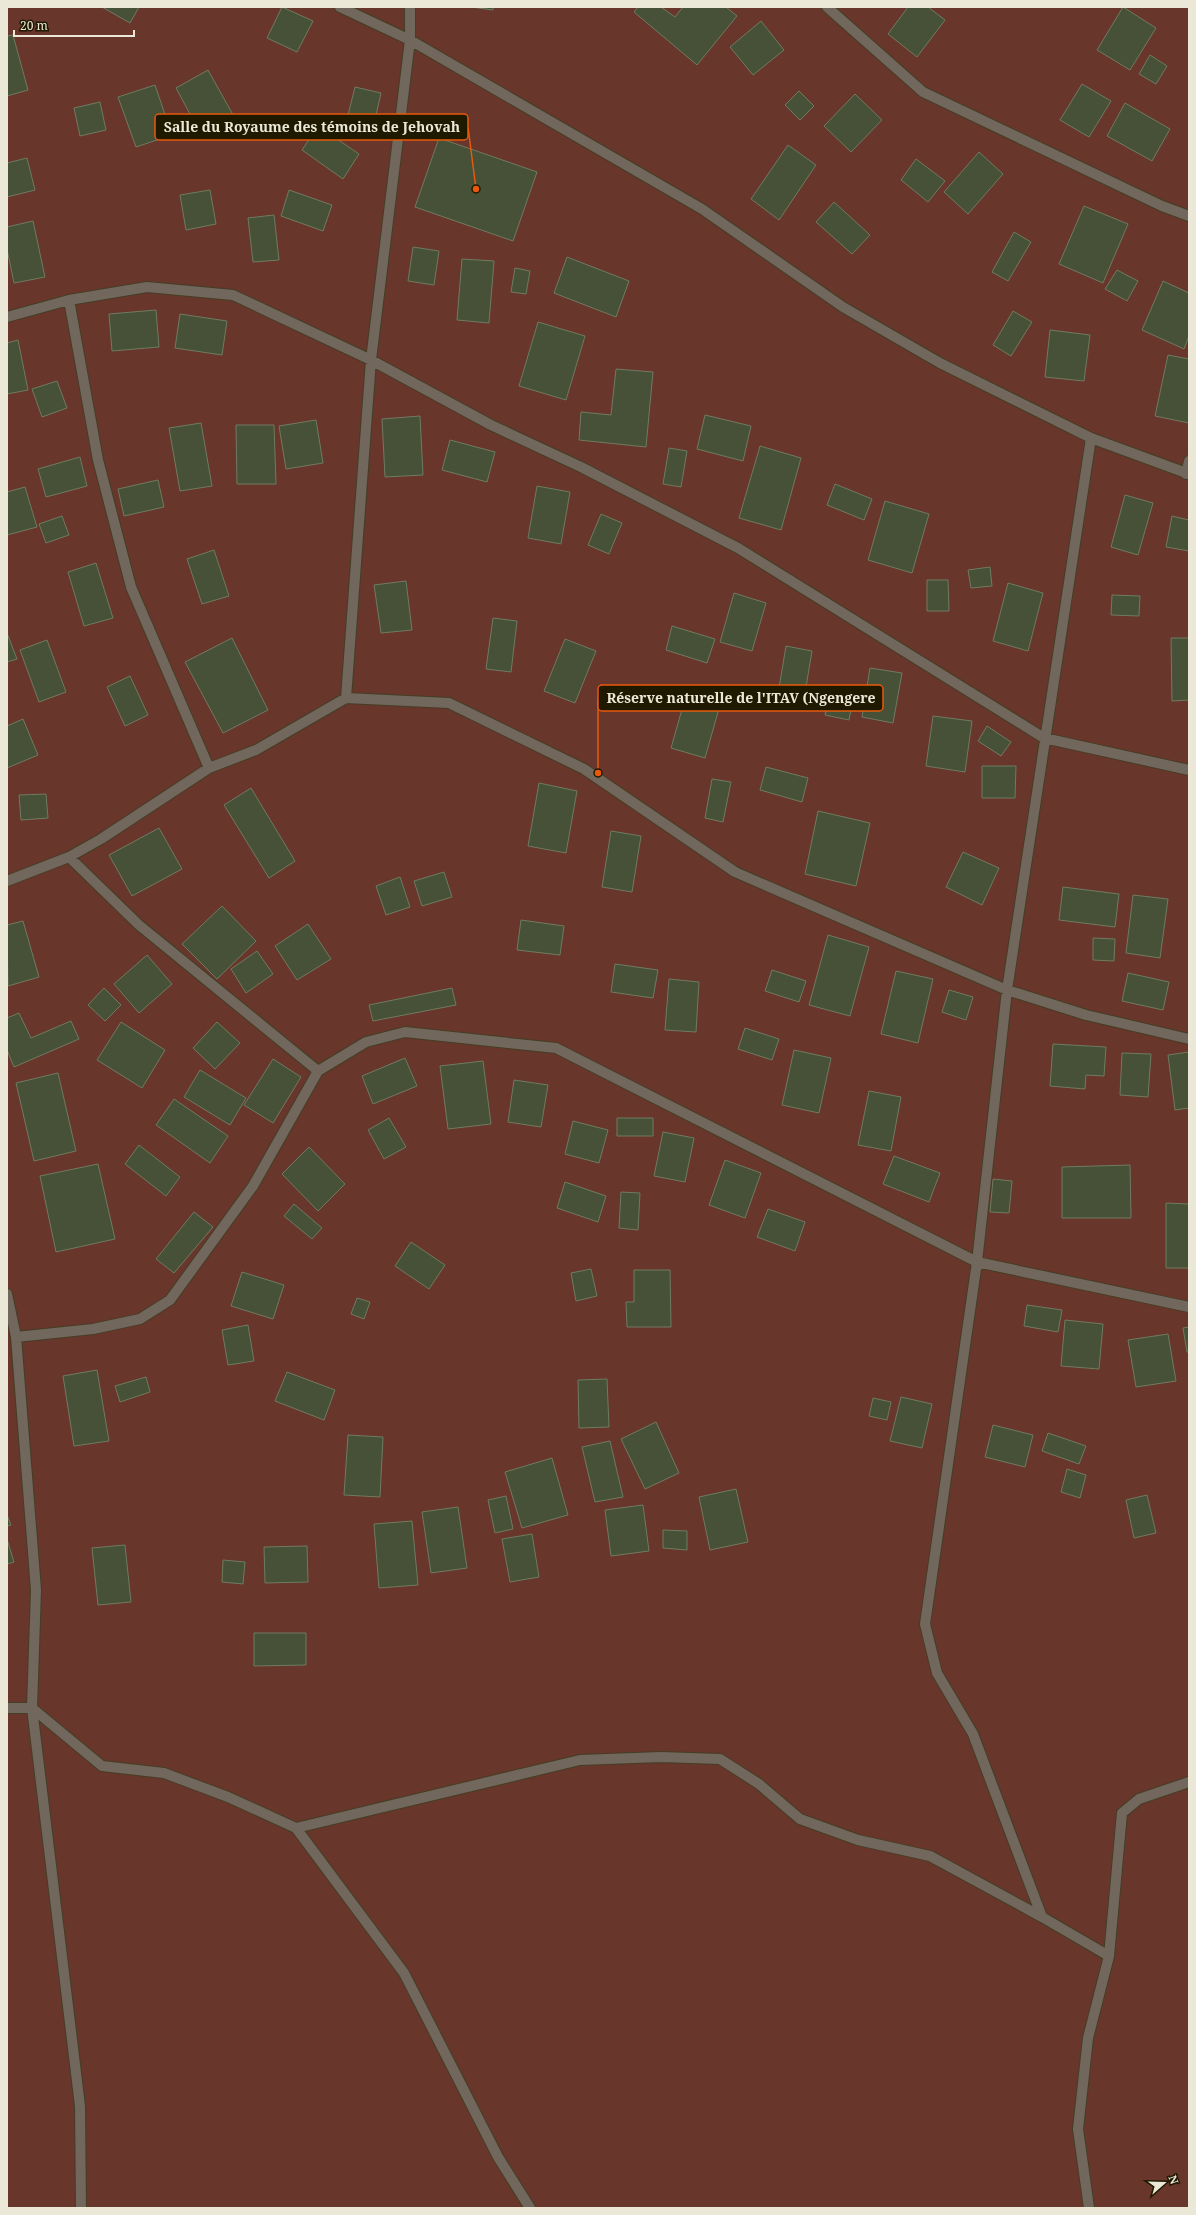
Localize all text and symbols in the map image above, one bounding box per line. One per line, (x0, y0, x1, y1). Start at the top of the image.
scale bar (14, 12, 134, 38)
text: 20 m (20, 17, 48, 34)
callout: Salle du Royaume des témoins de Jehovah (155, 114, 468, 140)
text: Salle du Royaume des témoins de Jehovah (164, 117, 460, 136)
callout: Réserve naturelle de l'ITAV (Ngengere (598, 685, 883, 711)
text: Réserve naturelle de l'ITAV (Ngengere (606, 688, 876, 707)
north arrow (1144, 2163, 1184, 2203)
text: N (1165, 2173, 1183, 2186)

